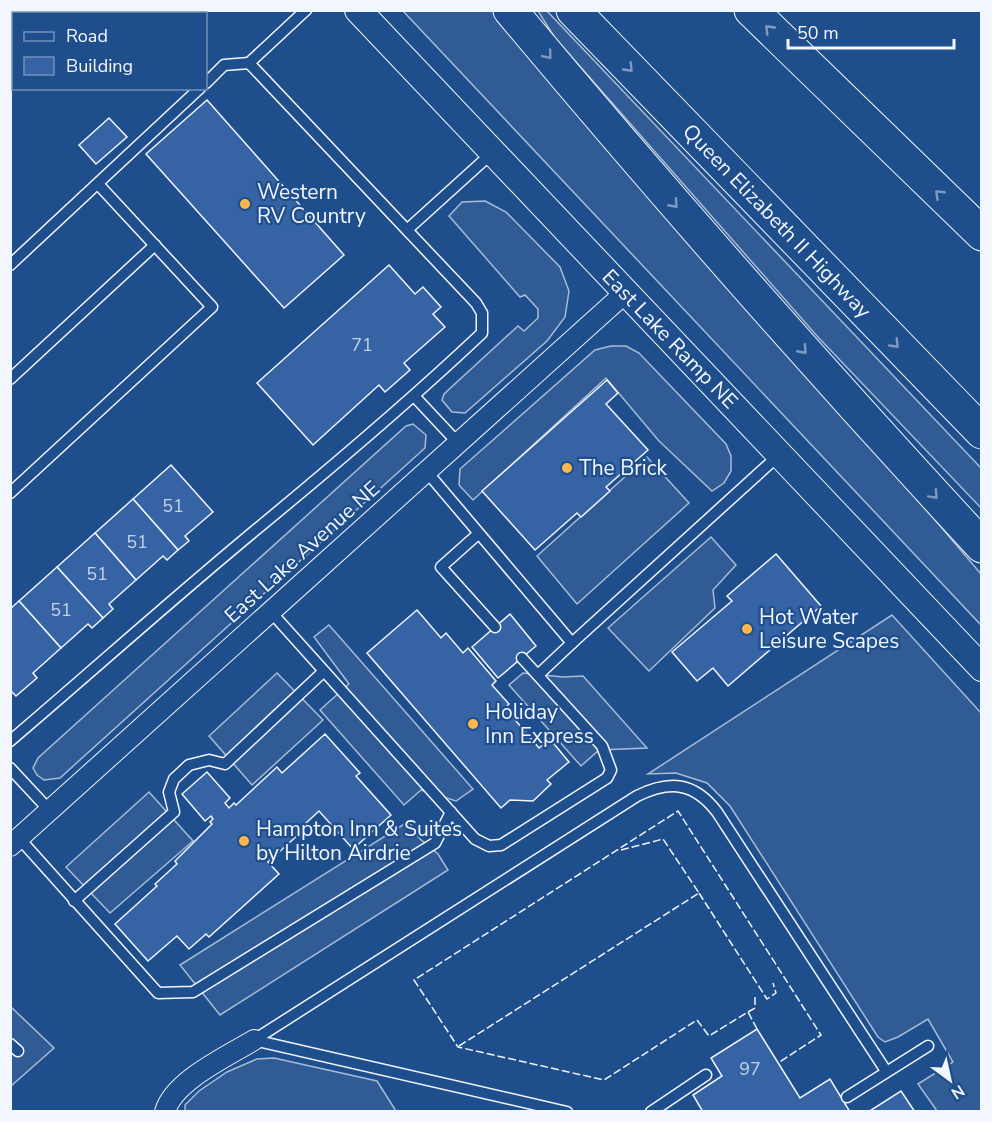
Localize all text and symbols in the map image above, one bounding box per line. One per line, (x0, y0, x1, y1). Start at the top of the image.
legend (12, 12, 207, 90)
scale bar (788, 12, 954, 50)
text: 50 m (797, 21, 839, 45)
text: Road (66, 24, 108, 48)
one-way arrow (765, 25, 776, 35)
one-way arrow (540, 48, 551, 59)
text: Building (66, 54, 133, 78)
one-way arrow (621, 60, 632, 71)
street label: Queen Elizabeth II Highway (677, 118, 878, 324)
place label: Western RV Country (257, 178, 366, 230)
one-way arrow (936, 190, 947, 201)
marker: Western RV Country (238, 197, 252, 211)
one-way arrow (667, 197, 678, 208)
street label: East Lake Ramp NE (596, 263, 744, 415)
house number: 71 (351, 333, 373, 357)
one-way arrow (888, 336, 899, 347)
one-way arrow (796, 343, 807, 354)
place label: The Brick (579, 454, 667, 482)
marker: The Brick (560, 461, 574, 475)
street label: East Lake Avenue NE (218, 475, 386, 629)
one-way arrow (927, 488, 938, 498)
house number: 51 (162, 494, 184, 518)
house number: 51 (126, 530, 148, 554)
house number: 51 (86, 562, 108, 586)
house number: 51 (50, 598, 72, 622)
place label: Hot Water Leisure Scapes (759, 603, 899, 655)
marker: Hot Water Leisure Scapes (740, 622, 754, 636)
place label: Holiday Inn Express (485, 698, 594, 750)
marker: Holiday Inn Express (466, 717, 480, 731)
place label: Hampton Inn & Suites by Hilton Airdrie (256, 815, 462, 867)
marker: Hampton Inn & Suites by Hilton Airdrie (237, 834, 251, 848)
north arrow (920, 1050, 980, 1110)
house number: 97 (739, 1057, 761, 1081)
text: N (947, 1079, 969, 1104)

